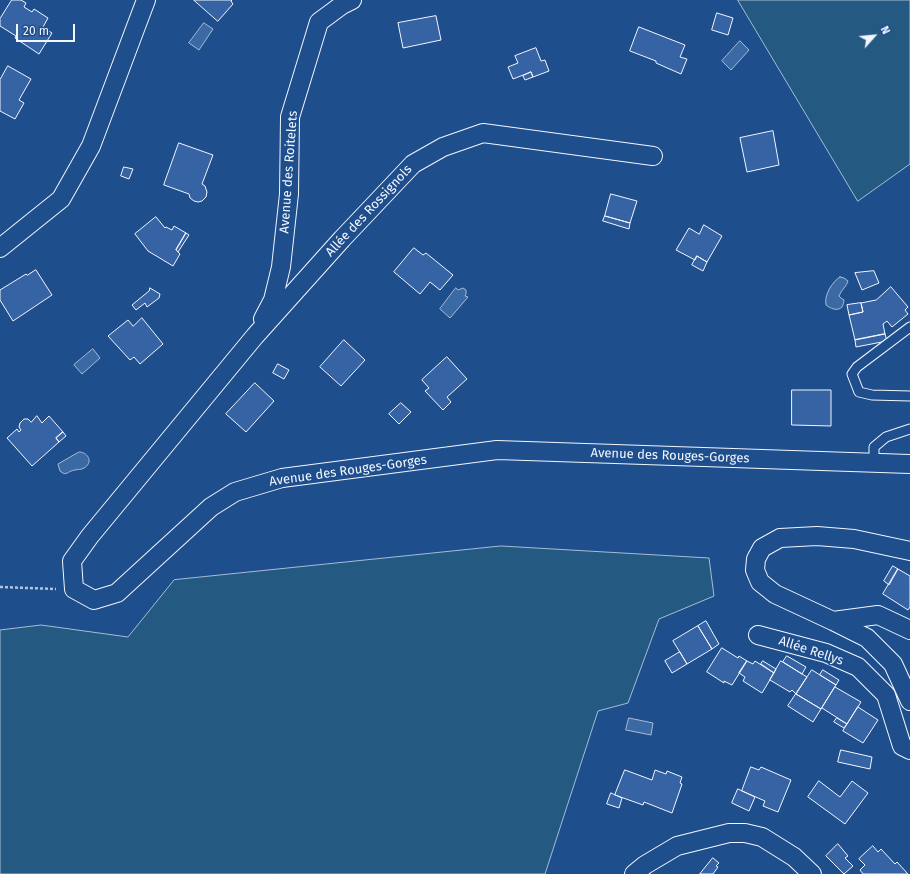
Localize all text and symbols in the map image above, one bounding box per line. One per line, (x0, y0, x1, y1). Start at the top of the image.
scale bar (18, 16, 77, 42)
north arrow (854, 16, 894, 56)
text: 20 m (23, 24, 49, 38)
text: N (878, 24, 893, 37)
street label: Avenue des Roitelets (277, 110, 301, 234)
street label: Allée des Rossignols (322, 162, 416, 260)
street label: Avenue des Rouges-Gorges (590, 445, 750, 467)
street label: Avenue des Rouges-Gorges (268, 452, 428, 490)
street label: Allée Rellys (777, 633, 845, 669)

